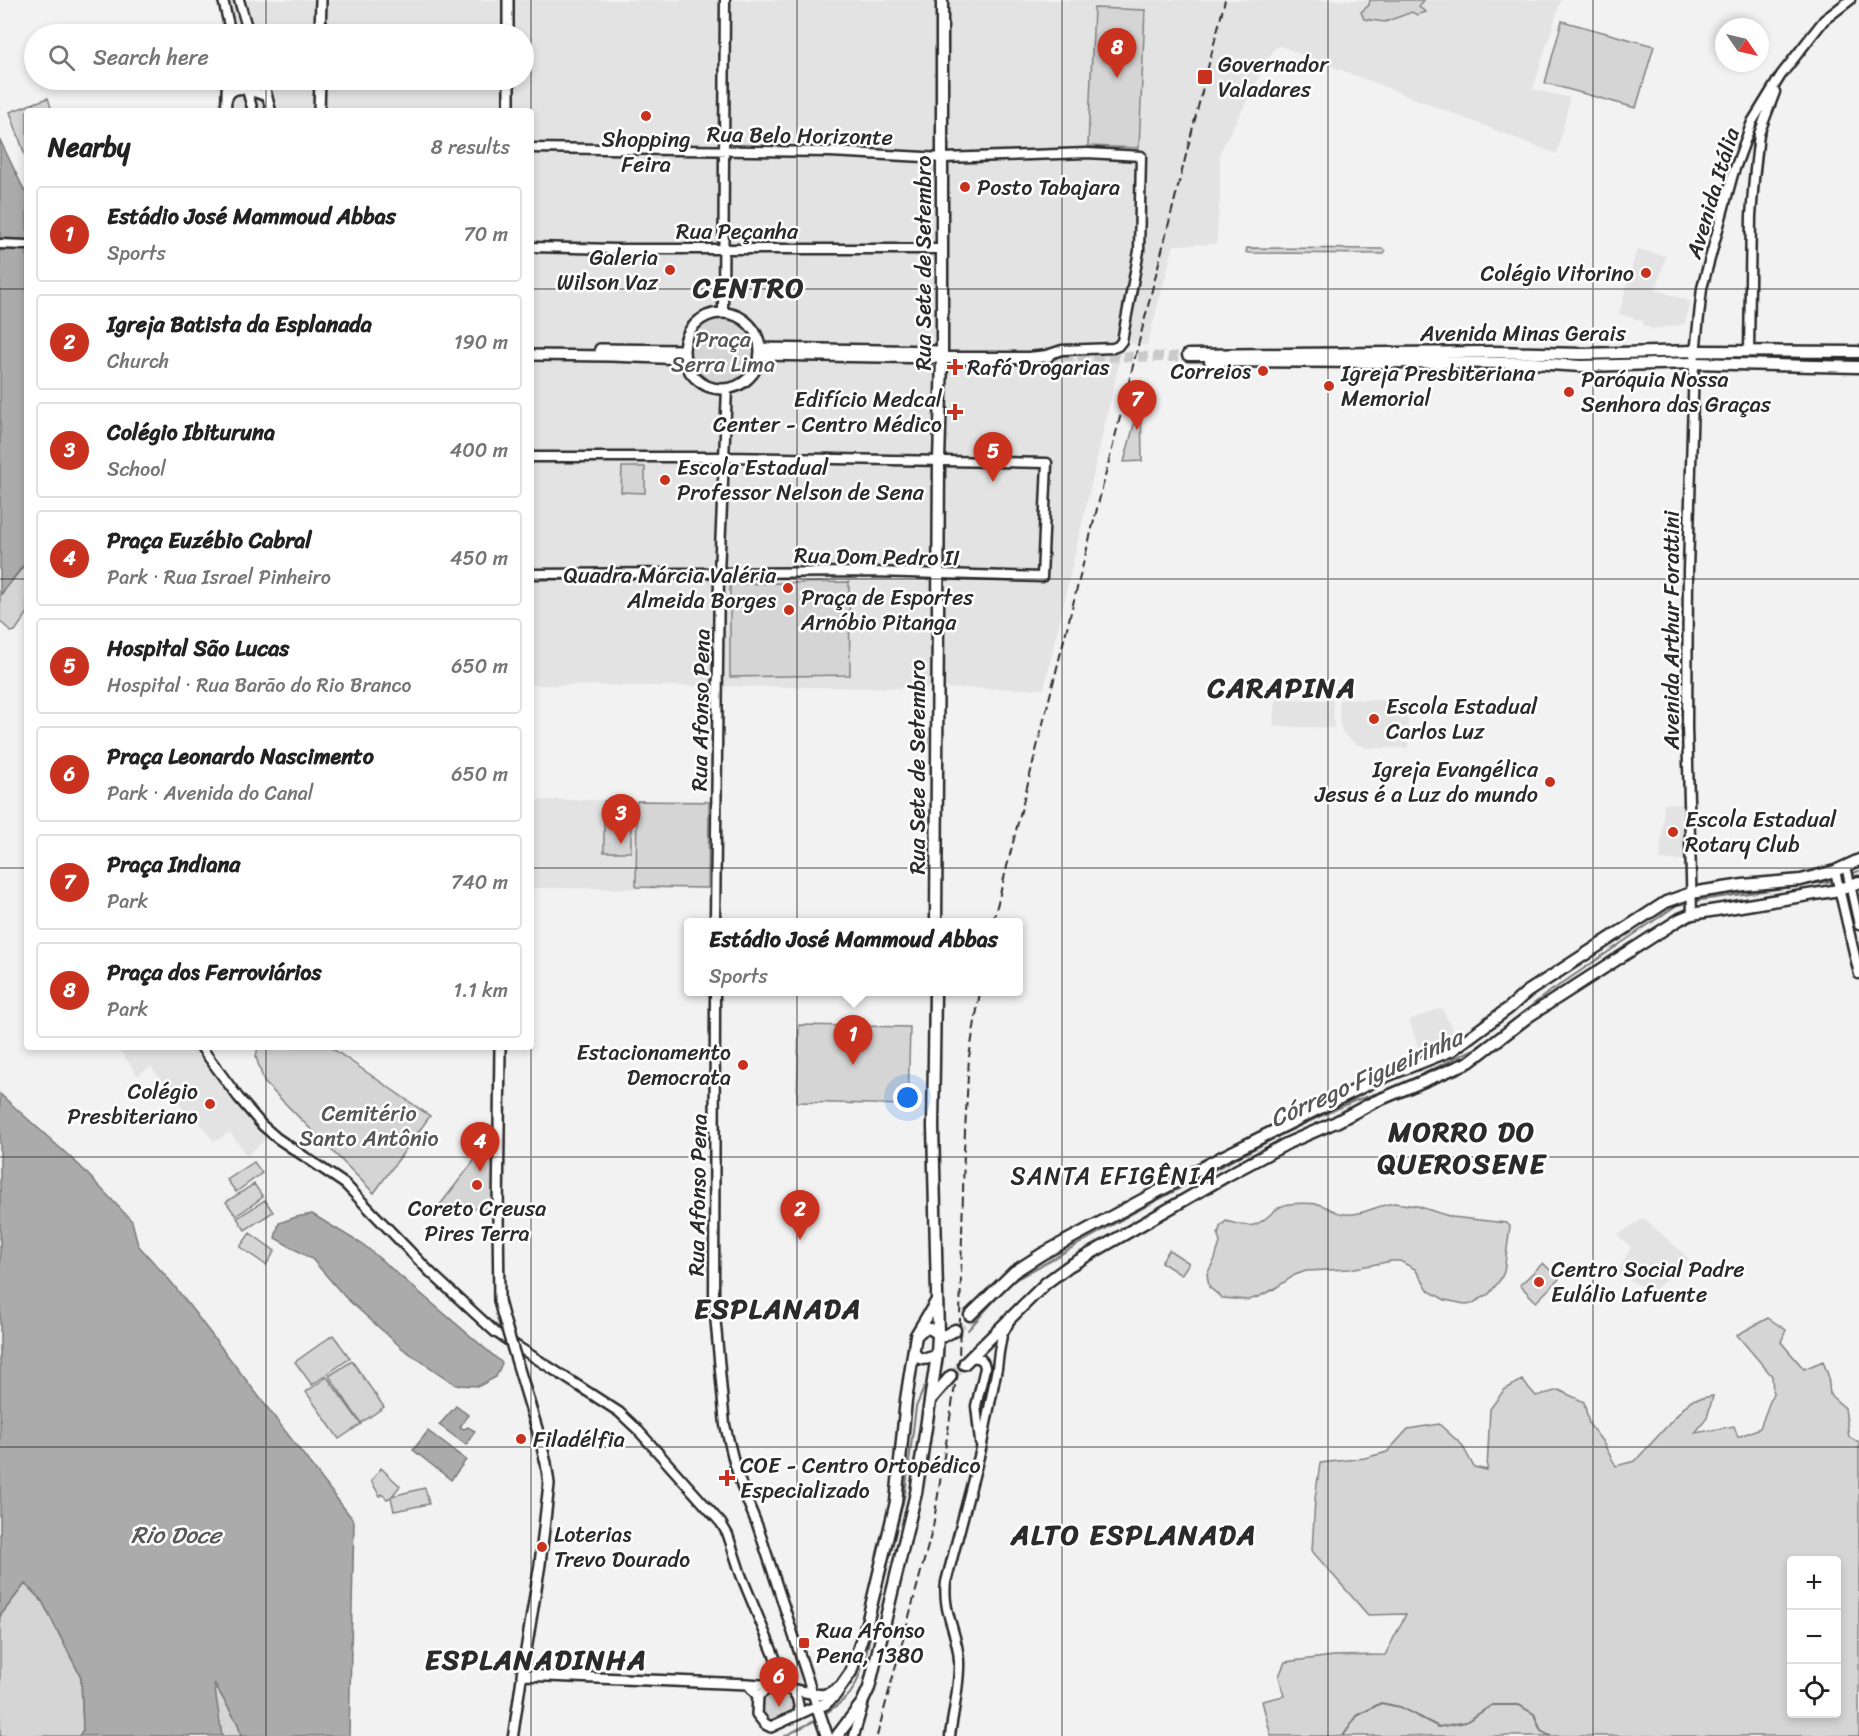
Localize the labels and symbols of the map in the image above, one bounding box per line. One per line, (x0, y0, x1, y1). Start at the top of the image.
north arrow (1715, 18, 1769, 72)
pin: 8 (1098, 28, 1136, 78)
place label: Governador Valadares (1218, 45, 1330, 109)
marker: Governador Valadares (1196, 68, 1214, 86)
marker: Shopping Feira (639, 109, 653, 123)
street label: Rua Belo Horizonte (707, 114, 893, 157)
place label: Shopping Feira (602, 120, 690, 184)
street label: Avenida Itália (1674, 122, 1751, 264)
street label: Rua Sete de Setembro (904, 155, 943, 371)
place label: Posto Tabajara (977, 168, 1120, 207)
marker: Posto Tabajara (958, 180, 972, 194)
street label: Rua Peçanha (676, 212, 799, 251)
place label: Galeria Wilson Vaz (557, 238, 659, 302)
place label: Colégio Vitorino (1480, 254, 1634, 293)
marker: Galeria Wilson Vaz (663, 263, 677, 277)
district label: CENTRO (692, 263, 805, 312)
marker: Colégio Vitorino (1639, 266, 1653, 280)
street label: Avenida Minas Gerais (1419, 314, 1627, 353)
park label: Praça Serra Lima (671, 320, 775, 384)
place label: Rafá Drogarias (967, 348, 1111, 387)
place label: Correios (1170, 352, 1251, 391)
place label: Igreja Presbiteriana Memorial (1340, 354, 1536, 418)
marker: Rafá Drogarias (948, 360, 962, 374)
place label: Paróquia Nossa Senhora das Graças (1581, 360, 1772, 424)
marker: Correios (1256, 364, 1270, 378)
marker: Igreja Presbiteriana Memorial (1322, 379, 1336, 393)
place label: Edifício Medcal Center - Centro Médico (713, 380, 943, 444)
pin: 7 (1118, 380, 1156, 430)
marker: Paróquia Nossa Senhora das Graças (1562, 385, 1576, 399)
marker: Edifício Medcal Center - Centro Médico (946, 403, 964, 421)
pin: 5 (974, 432, 1012, 482)
place label: Escola Estadual Professor Nelson de Sena (677, 448, 925, 512)
marker: Escola Estadual Professor Nelson de Sena (658, 473, 672, 487)
street label: Avenida Arthur Forattini (1652, 510, 1691, 750)
street label: Rua Dom Pedro II (794, 536, 960, 577)
place label: Quadra Márcia Valéria Almeida Borges (563, 556, 777, 620)
place label: Praça de Esportes Arnóbio Pitanga (800, 578, 974, 642)
marker: Quadra Márcia Valéria Almeida Borges (781, 581, 795, 595)
marker: Praça de Esportes Arnóbio Pitanga (782, 603, 796, 617)
street label: Rua Afonso Pena (680, 629, 721, 792)
street label: Rua Sete de Setembro (898, 659, 937, 875)
district label: CARAPINA (1206, 663, 1357, 712)
place label: Escola Estadual Carlos Luz (1386, 687, 1538, 751)
marker: Escola Estadual Carlos Luz (1367, 712, 1381, 726)
place label: Igreja Evangélica Jesus é a Luz do mundo (1314, 750, 1539, 814)
marker: Igreja Evangélica Jesus é a Luz do mundo (1543, 775, 1557, 789)
pin: 3 (602, 794, 640, 844)
place label: Escola Estadual Rotary Club (1685, 800, 1837, 864)
marker: Escola Estadual Rotary Club (1666, 825, 1680, 839)
water label: Córrego Figueirinha (1263, 1015, 1472, 1139)
pin: 1 (834, 1016, 872, 1065)
place label: Estacionamento Democrata (577, 1033, 731, 1097)
marker: Estacionamento Democrata (736, 1058, 750, 1072)
place label: Colégio Presbiteriano (67, 1072, 198, 1136)
your location (893, 1083, 922, 1112)
park label: Cemitério Santo Antônio (299, 1094, 439, 1158)
marker: Colégio Presbiteriano (203, 1097, 217, 1111)
district label: MORRO DO QUEROSENE (1378, 1107, 1547, 1188)
street label: Rua Afonso Pena (677, 1114, 718, 1277)
pin: 4 (460, 1122, 500, 1172)
district label: SANTA EFIGÊNIA (1011, 1155, 1217, 1197)
marker: Coreto Creusa Pires Terra (470, 1178, 484, 1192)
place label: Coreto Creusa Pires Terra (408, 1189, 546, 1253)
pin: 2 (780, 1190, 820, 1240)
place label: Centro Social Padre Eulálio Lafuente (1551, 1250, 1745, 1314)
marker: Centro Social Padre Eulálio Lafuente (1532, 1275, 1546, 1289)
district label: ESPLANADA (694, 1284, 862, 1333)
place label: Filadélfia (533, 1420, 625, 1459)
marker: Filadélfia (514, 1432, 528, 1446)
place label: COE - Centro Ortopédico Especializado (740, 1446, 981, 1510)
marker: COE - Centro Ortopédico Especializado (718, 1469, 736, 1487)
district label: ALTO ESPLANADA (1010, 1510, 1257, 1559)
water label: Rio Doce (131, 1514, 224, 1556)
place label: Loterias Trevo Dourado (554, 1515, 690, 1579)
marker: Loterias Trevo Dourado (535, 1540, 549, 1554)
place label: Rua Afonso Pena, 1380 (816, 1611, 925, 1675)
district label: ESPLANADINHA (425, 1635, 647, 1684)
marker: Rua Afonso Pena, 1380 (797, 1636, 811, 1650)
pin: 6 (760, 1658, 798, 1707)

